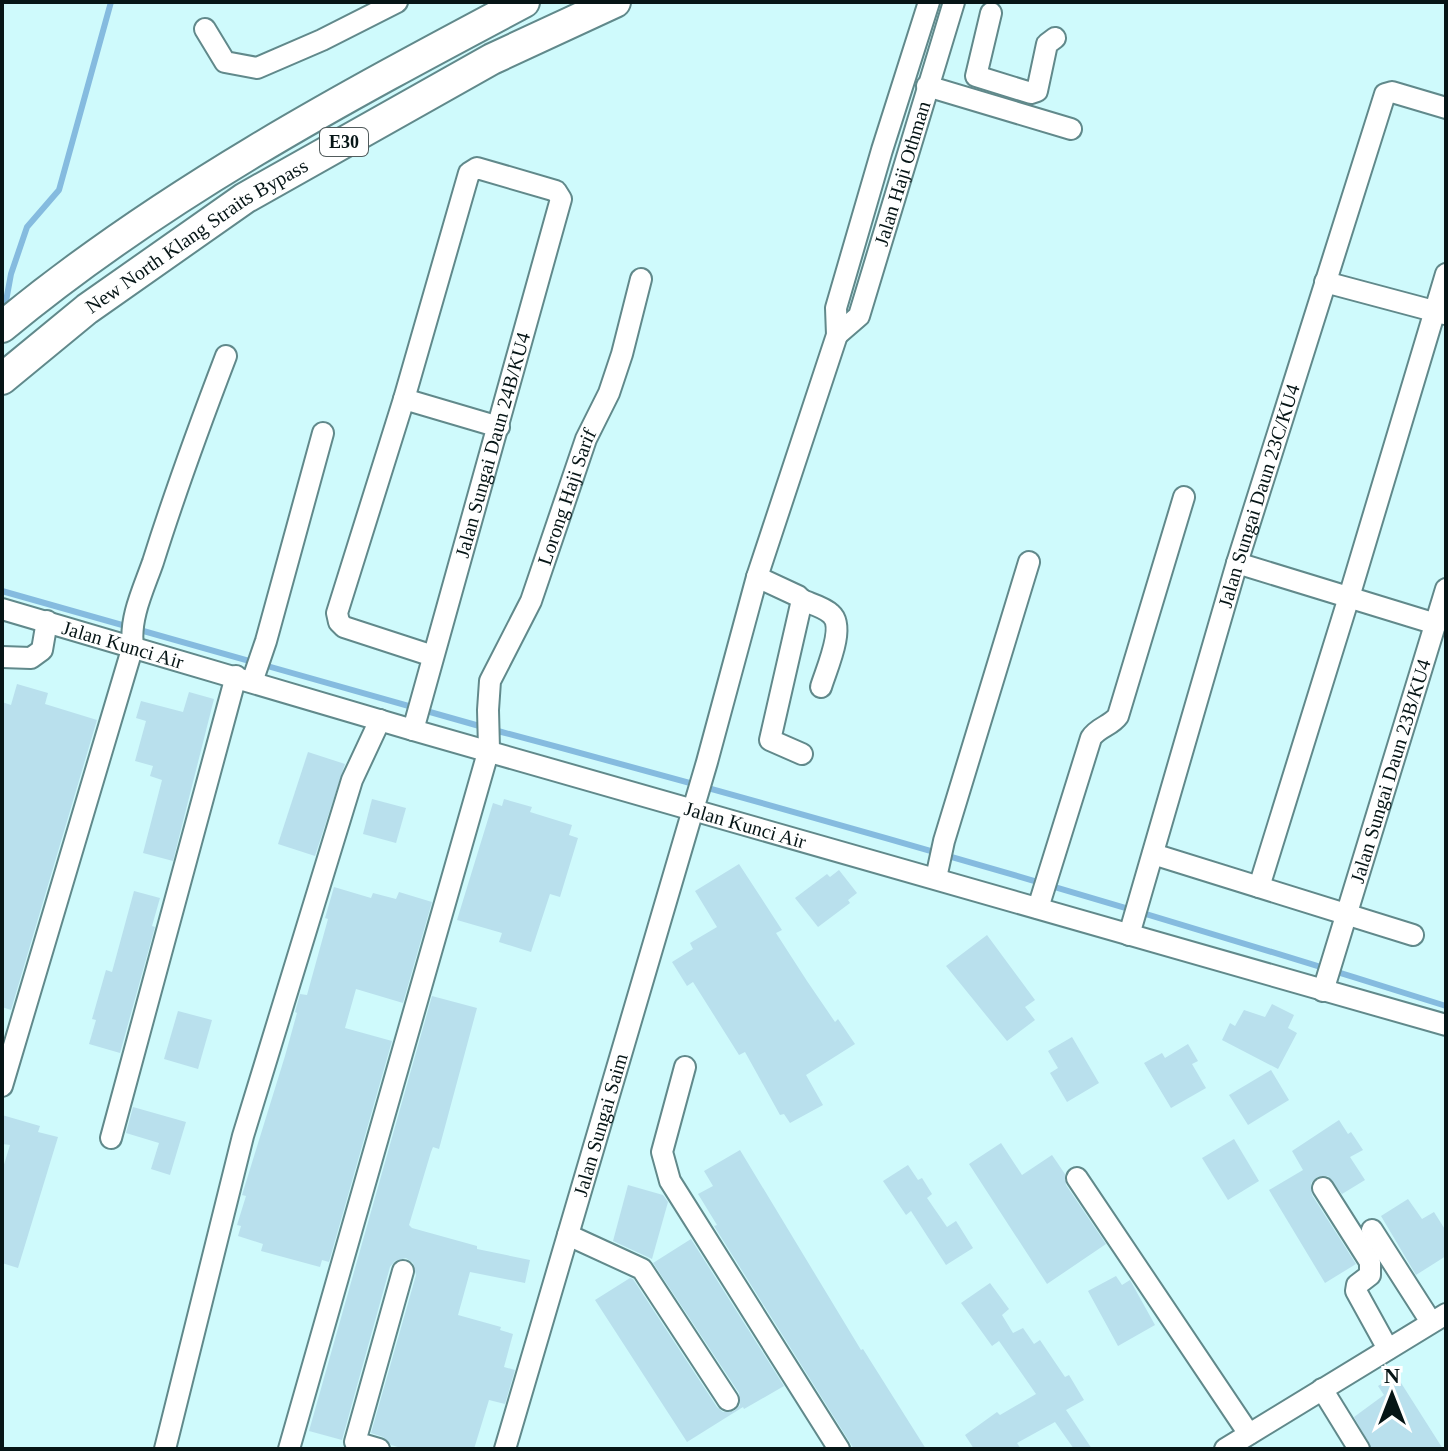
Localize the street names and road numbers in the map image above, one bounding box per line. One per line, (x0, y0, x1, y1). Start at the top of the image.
street label: Jalan Haji Othman (870, 98, 934, 248)
road number: E30 (320, 128, 368, 156)
street label: New North Klang Straits Bypass (81, 154, 312, 318)
street label: Jalan Sungai Daun 24B/KU4 (451, 330, 534, 560)
street label: Jalan Sungai Daun 23C/KU4 (1214, 381, 1304, 610)
street label: Lorong Haji Sarif (533, 425, 600, 568)
street label: Jalan Kunci Air (60, 616, 187, 673)
street label: Jalan Sungai Daun 23B/KU4 (1346, 657, 1435, 886)
street label: Jalan Kunci Air (682, 797, 809, 853)
street label: Jalan Sungai Saim (569, 1050, 632, 1199)

